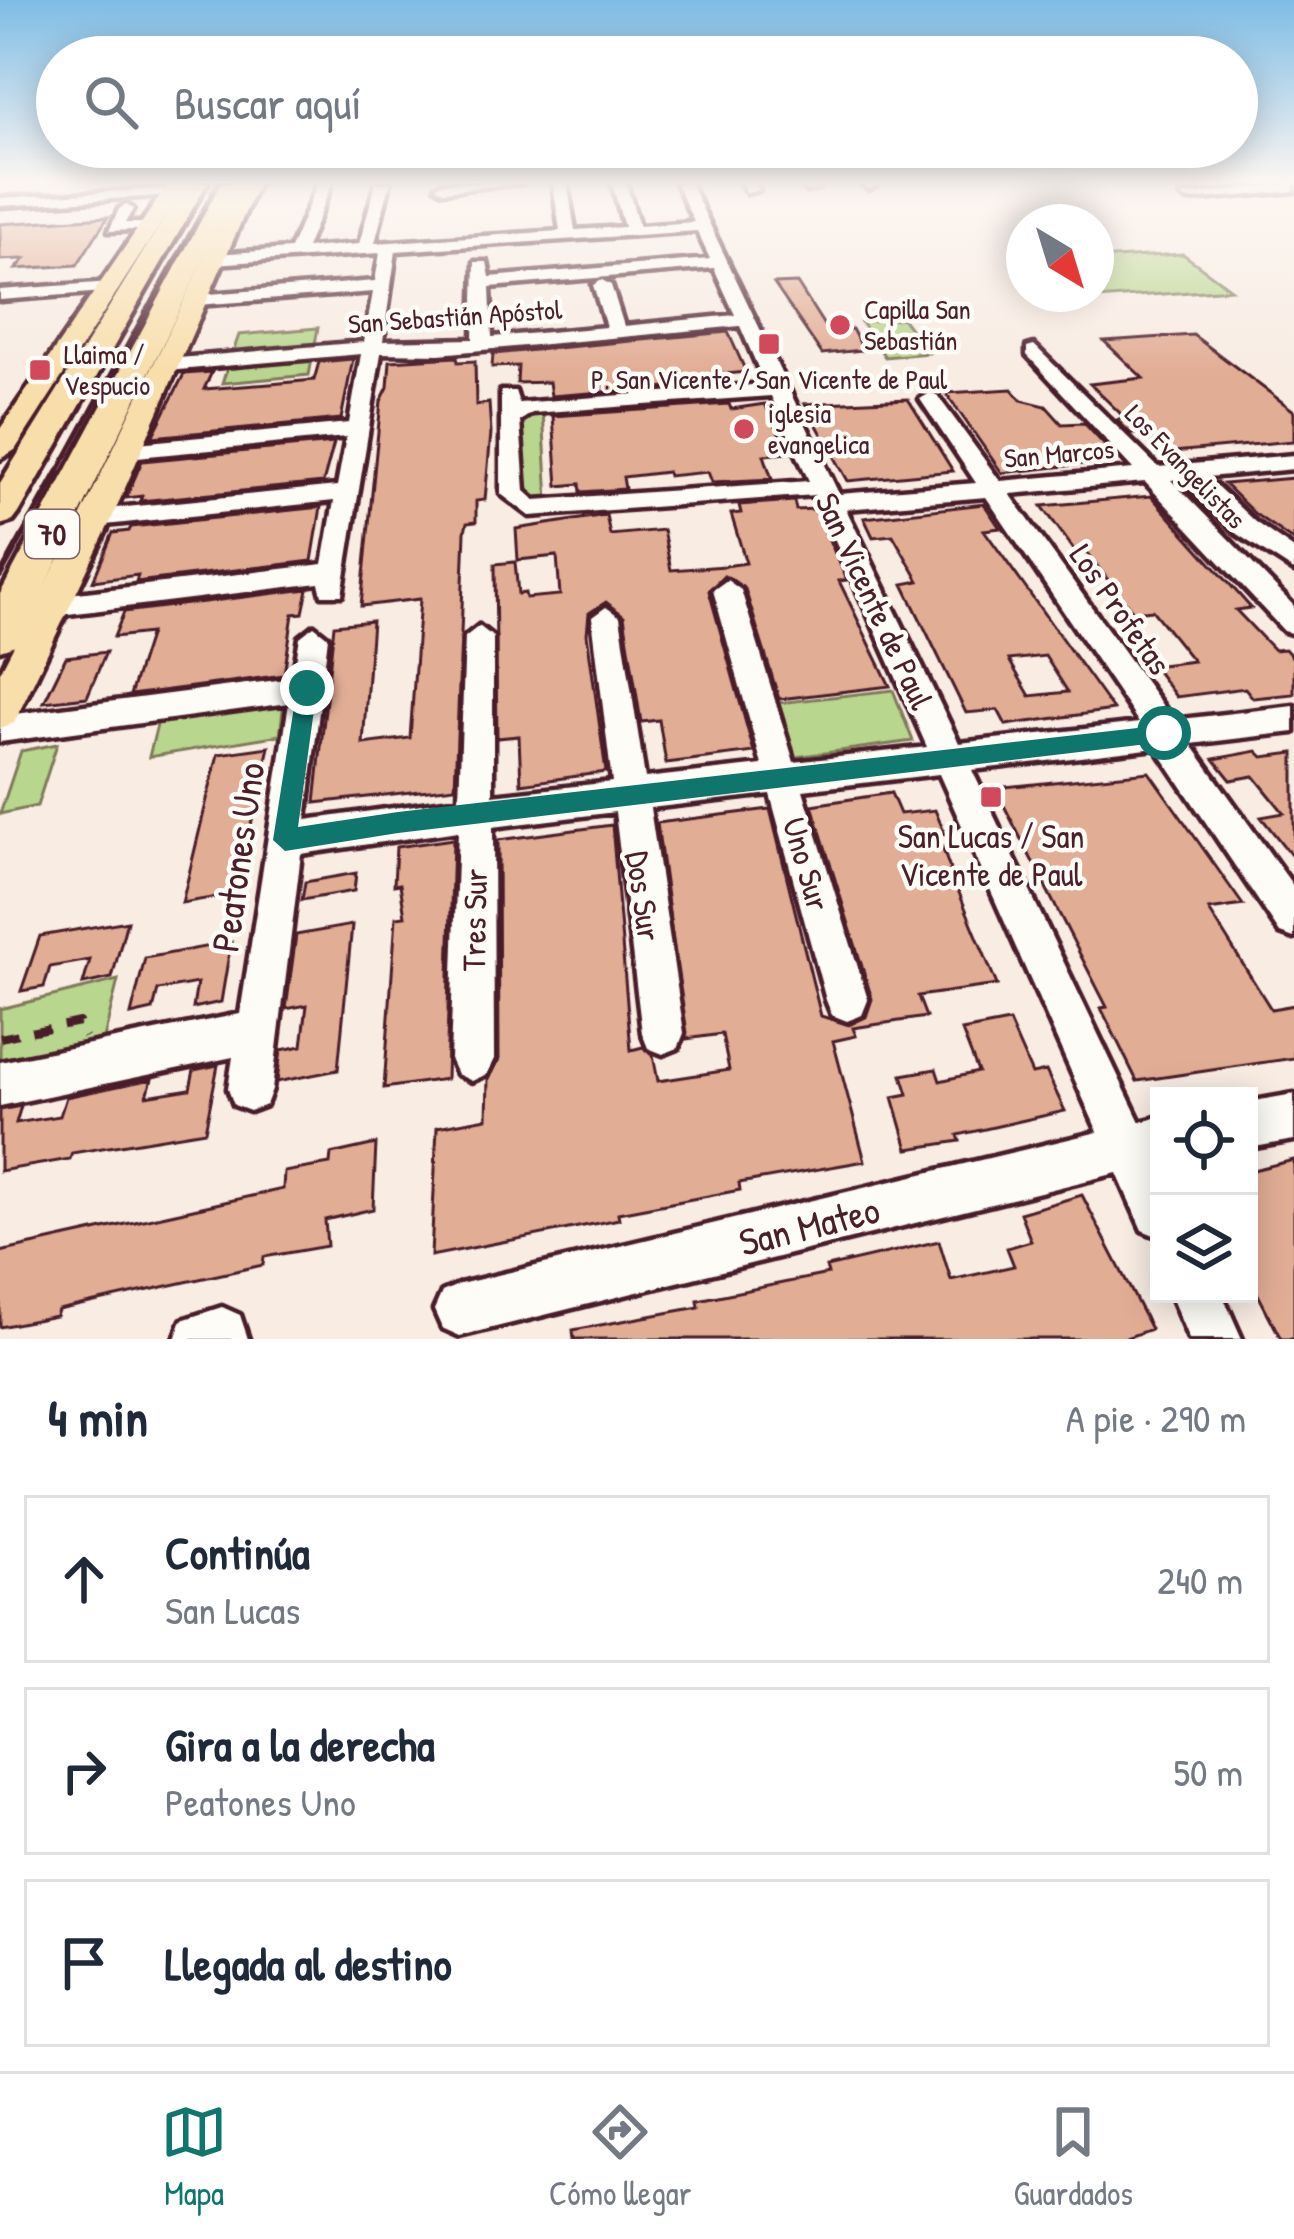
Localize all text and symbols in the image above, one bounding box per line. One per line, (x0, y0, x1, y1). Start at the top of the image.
search box (36, 36, 1258, 168)
icon: search (78, 69, 144, 135)
text: Buscar aquí (174, 72, 361, 133)
north arrow (1006, 204, 1114, 312)
street label: San Sebastián Apóstol (347, 291, 564, 342)
place label: Capilla San Sebastián (864, 291, 971, 358)
marker: Capilla San Sebastián (827, 312, 853, 338)
marker: P. San Vicente / San Vicente de Paul (756, 331, 782, 357)
place label: Llaima / Vespucio (64, 336, 150, 404)
marker: Llaima / Vespucio (27, 357, 53, 383)
place label: P. San Vicente / San Vicente de Paul (591, 361, 948, 397)
place label: iglesia evangelica (768, 395, 870, 463)
street label: Los Evangelistas (1117, 396, 1254, 537)
marker: iglesia evangelica (731, 416, 757, 442)
street label: San Marcos (1003, 430, 1115, 476)
street label: San Vicente de Paul (806, 486, 944, 716)
road number: 70 (25, 510, 79, 558)
street label: Los Profetas (1060, 535, 1182, 683)
route end (280, 661, 334, 715)
route start (1137, 706, 1191, 760)
street label: Peatones Uno (197, 759, 277, 955)
marker: San Lucas / San Vicente de Paul (978, 784, 1004, 810)
street label: Uno Sur (773, 812, 841, 916)
place label: San Lucas / San Vicente de Paul (898, 814, 1084, 896)
street label: Dos Sur (616, 848, 672, 944)
street label: Tres Sur (451, 868, 497, 972)
map controls (1150, 1087, 1258, 1303)
button: locate (1150, 1087, 1258, 1195)
street label: San Mateo (733, 1182, 885, 1268)
button: layers (1150, 1195, 1258, 1303)
text: 4 min (48, 1383, 148, 1452)
text: A pie · 290 m (1066, 1391, 1246, 1444)
text: Continúa (165, 1522, 310, 1583)
icon: ahead (51, 1546, 117, 1612)
text: 240 m (1157, 1553, 1243, 1606)
text: San Lucas (165, 1583, 300, 1636)
text: Gira a la derecha (165, 1714, 435, 1775)
icon: right (51, 1738, 117, 1804)
text: 50 m (1174, 1745, 1243, 1798)
text: Peatones Uno (165, 1775, 356, 1828)
icon: arrive (51, 1930, 117, 1996)
text: Llegada al destino (165, 1933, 452, 1994)
tab: Mapa (161, 2099, 227, 2215)
tab: Cómo llegar (549, 2099, 692, 2215)
tab: Guardados (1014, 2099, 1133, 2215)

